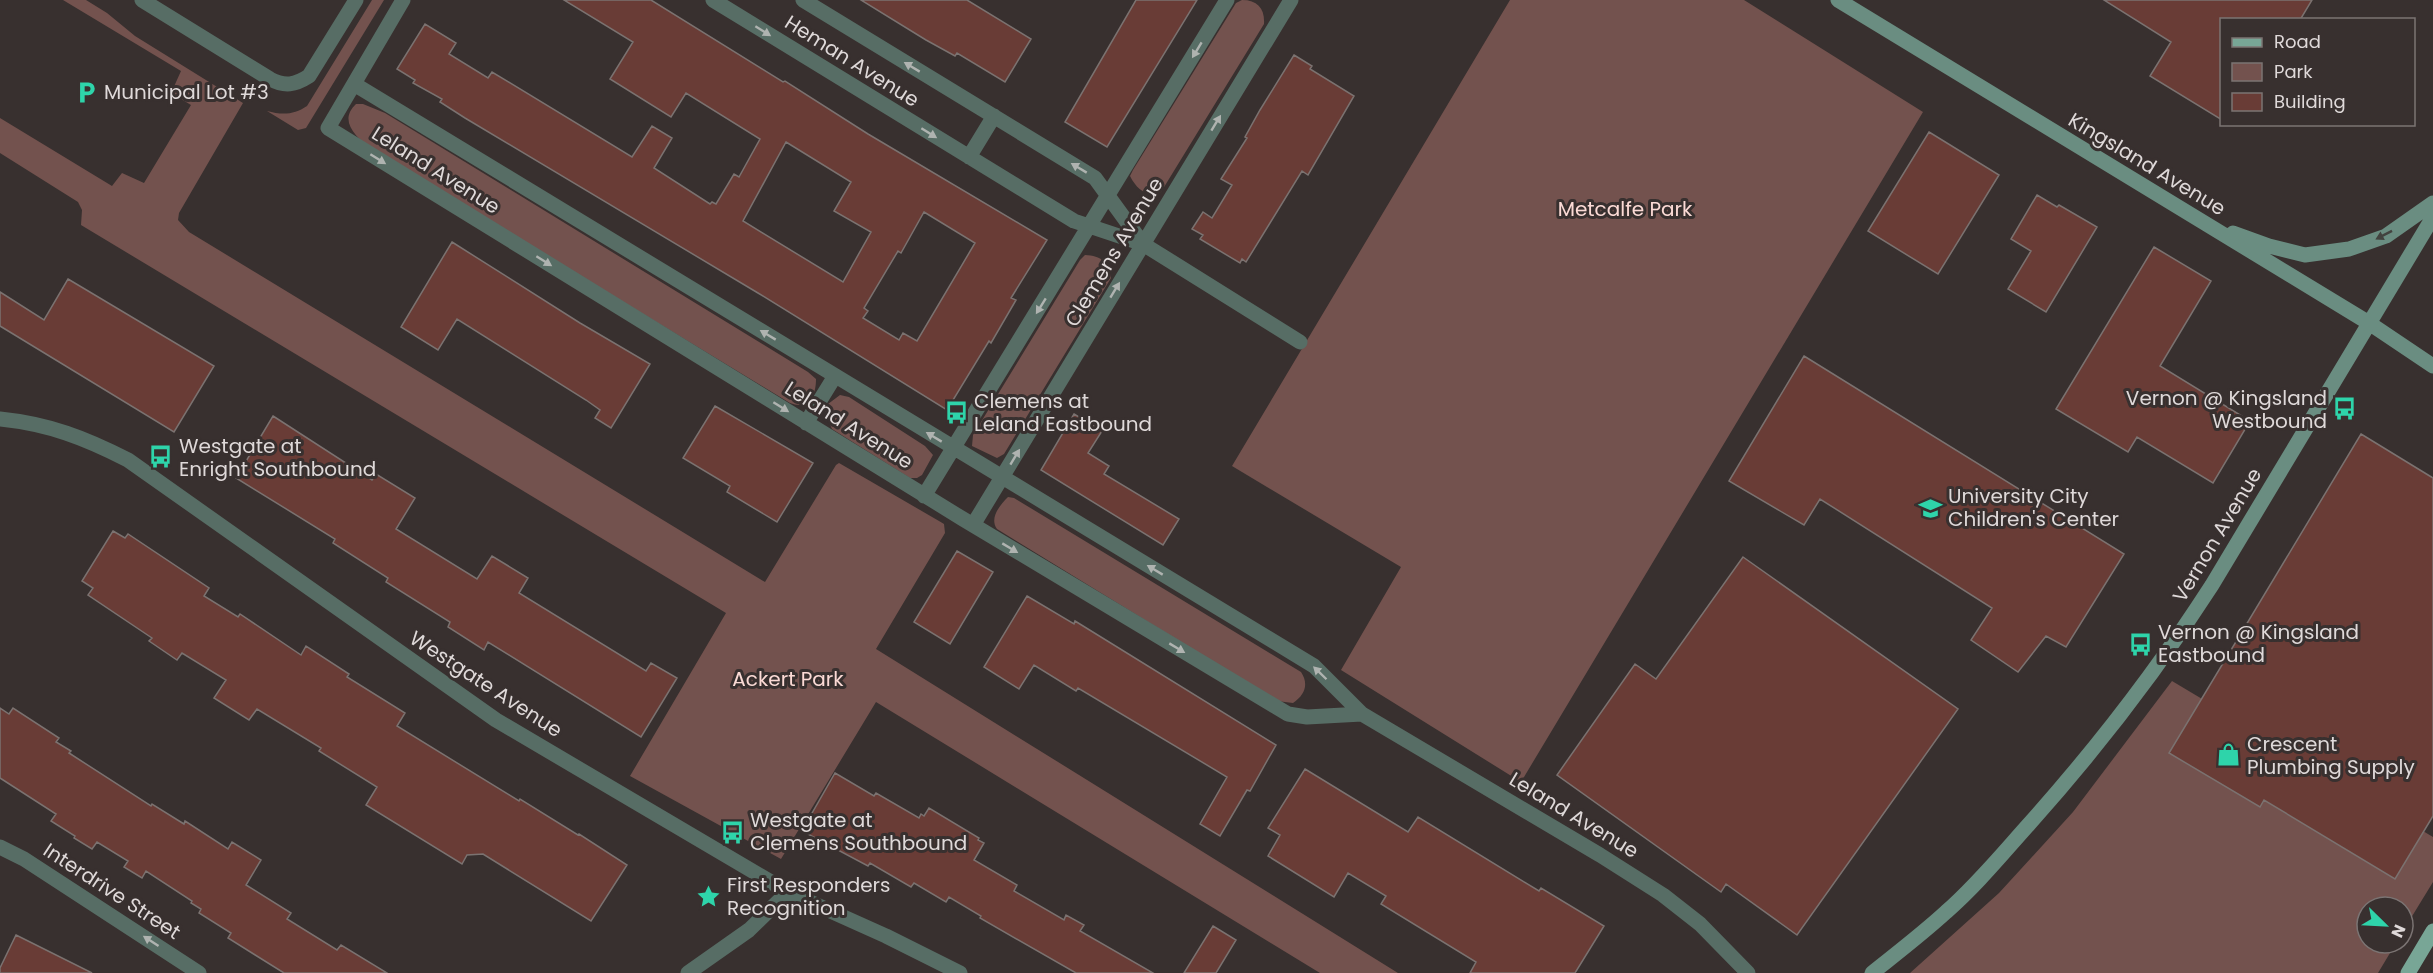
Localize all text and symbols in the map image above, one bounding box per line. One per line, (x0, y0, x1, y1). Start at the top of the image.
street label: Heman Avenue (779, 8, 925, 114)
legend (2220, 18, 2415, 126)
one-way arrow (754, 25, 771, 36)
text: Road (2274, 29, 2321, 54)
one-way arrow (1191, 42, 1202, 58)
text: Park (2274, 59, 2313, 84)
one-way arrow (904, 61, 920, 72)
place label: Municipal Lot #3 (104, 78, 269, 106)
parking icon: Municipal Lot #3 (73, 79, 99, 105)
text: Building (2274, 89, 2346, 114)
street label: Kingsland Avenue (2063, 106, 2231, 222)
one-way arrow (1211, 114, 1221, 131)
street label: Leland Avenue (367, 119, 505, 221)
one-way arrow (921, 127, 937, 138)
one-way arrow (369, 153, 386, 164)
one-way arrow (1071, 163, 1087, 174)
street label: Clemens Avenue (1058, 172, 1170, 332)
park label: Metcalfe Park (1558, 195, 1693, 223)
one-way arrow (2376, 231, 2393, 240)
one-way arrow (535, 255, 551, 267)
one-way arrow (1110, 281, 1120, 298)
one-way arrow (1036, 298, 1047, 315)
one-way arrow (760, 330, 776, 341)
street label: Leland Avenue (780, 374, 918, 476)
place label: Vernon @ Kingsland Westbound (2126, 384, 2327, 435)
place label: Clemens at Leland Eastbound (974, 387, 1152, 438)
bus stop icon: Vernon @ Kingsland Westbound (2332, 396, 2358, 422)
bus stop icon: Clemens at Leland Eastbound (943, 400, 969, 426)
one-way arrow (773, 402, 789, 413)
one-way arrow (926, 431, 942, 442)
place label: Westgate at Enright Southbound (179, 432, 376, 483)
bus stop icon: Westgate at Enright Southbound (148, 444, 174, 470)
one-way arrow (1009, 449, 1020, 465)
street label: Vernon Avenue (2166, 463, 2268, 607)
place label: University City Children's Center (1948, 482, 2119, 533)
school or university icon: University City Children's Center (1917, 495, 1943, 521)
one-way arrow (1002, 542, 1018, 553)
one-way arrow (1147, 565, 1163, 576)
place label: Vernon @ Kingsland Eastbound (2158, 618, 2359, 669)
street label: Westgate Avenue (404, 624, 568, 744)
bus stop icon: Vernon @ Kingsland Eastbound (2127, 631, 2153, 657)
one-way arrow (1169, 643, 1186, 653)
park label: Ackert Park (732, 665, 844, 693)
one-way arrow (1313, 666, 1328, 680)
place label: Crescent Plumbing Supply (2247, 730, 2415, 781)
shop icon: Crescent Plumbing Supply (2216, 742, 2242, 768)
street label: Leland Avenue (1504, 765, 1644, 865)
place label: Westgate at Clemens Southbound (750, 806, 967, 857)
bus stop icon: Westgate at Clemens Southbound (719, 819, 745, 845)
street label: Interdrive Street (38, 836, 186, 946)
place label: First Responders Recognition (727, 871, 890, 922)
place icon: First Responders Recognition (696, 883, 722, 909)
north arrow (2355, 895, 2415, 955)
text: N (2385, 921, 2411, 941)
one-way arrow (143, 935, 159, 947)

